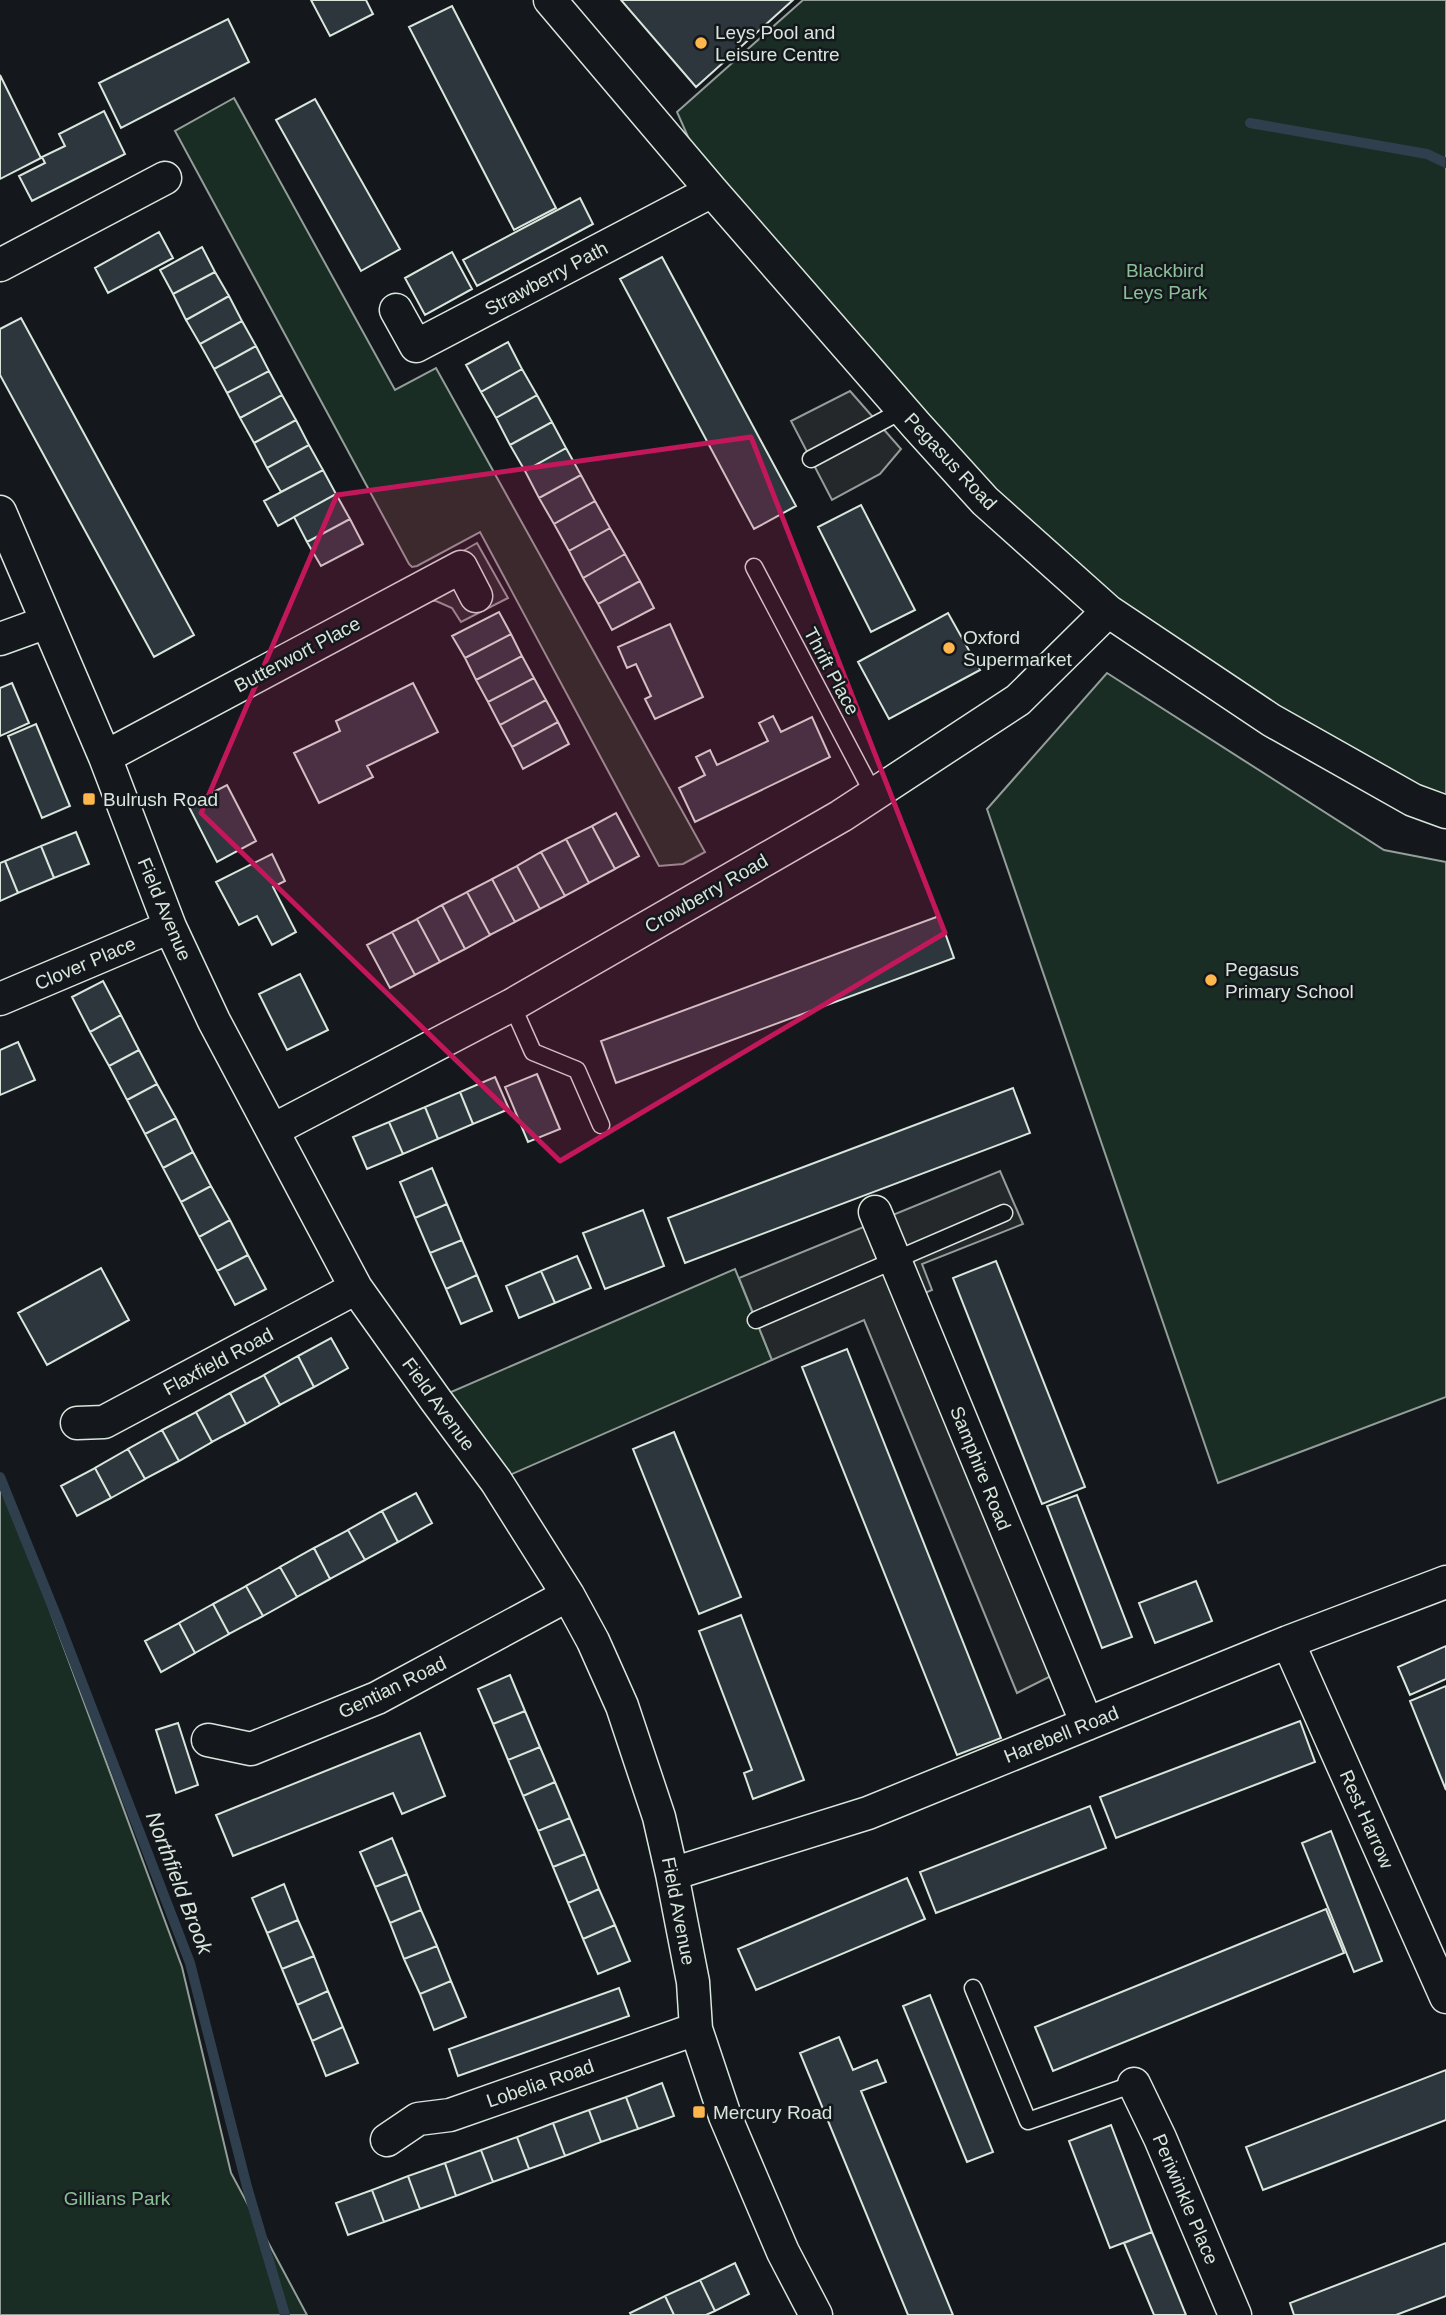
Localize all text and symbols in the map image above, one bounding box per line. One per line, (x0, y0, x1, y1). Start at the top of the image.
place label: Leys Pool and Leisure Centre (715, 22, 840, 65)
marker: Leys Pool and Leisure Centre (693, 35, 709, 51)
street label: Strawberry Path (481, 237, 611, 320)
park label: Blackbird Leys Park (1123, 260, 1208, 303)
street label: Pegasus Road (900, 409, 1001, 514)
street label: Butterwort Place (231, 612, 364, 696)
street label: Thrift Place (800, 624, 863, 719)
place label: Oxford Supermarket (963, 627, 1072, 670)
marker: Oxford Supermarket (941, 640, 957, 656)
place label: Bulrush Road (103, 789, 218, 810)
marker: Bulrush Road (81, 791, 97, 807)
street label: Crowberry Road (641, 850, 771, 937)
street label: Field Avenue (133, 855, 196, 964)
street label: Clover Place (32, 933, 139, 994)
place label: Pegasus Primary School (1225, 959, 1354, 1002)
marker: Pegasus Primary School (1203, 972, 1219, 988)
street label: Flaxfield Road (160, 1324, 277, 1399)
street label: Field Avenue (398, 1354, 479, 1455)
street label: Samphire Road (946, 1403, 1015, 1533)
street label: Gentian Road (335, 1652, 450, 1723)
street label: Harebell Road (1001, 1702, 1121, 1767)
street label: Rest Harrow (1335, 1767, 1398, 1872)
water label: Northfield Brook (142, 1808, 218, 1959)
street label: Field Avenue (658, 1855, 699, 1967)
street label: Lobelia Road (484, 2055, 597, 2112)
place label: Mercury Road (713, 2102, 832, 2123)
marker: Mercury Road (691, 2104, 707, 2120)
street label: Periwinkle Place (1149, 2131, 1222, 2267)
park label: Gillians Park (64, 2188, 171, 2209)

